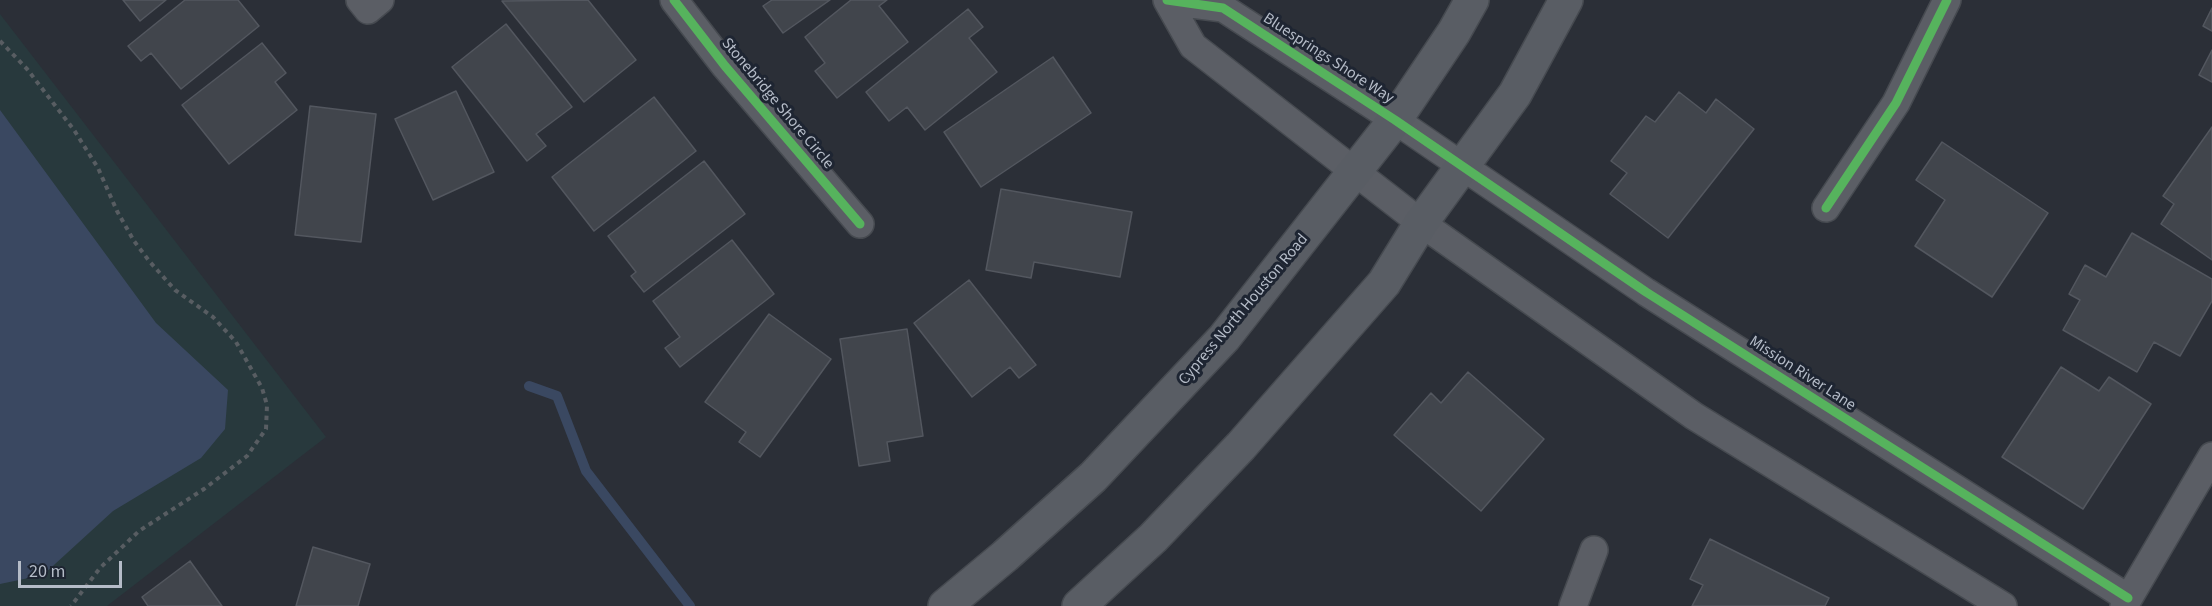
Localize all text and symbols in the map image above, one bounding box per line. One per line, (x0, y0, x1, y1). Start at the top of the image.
street label: Bluesprings Shore Way (1259, 9, 1397, 109)
street label: Stonebridge Shore Circle (717, 35, 837, 173)
street label: Cypress North Houston Road (1175, 231, 1313, 389)
street label: Mission River Lane (1745, 332, 1859, 416)
scale bar (21, 549, 124, 587)
text: 20 m (29, 559, 65, 584)

